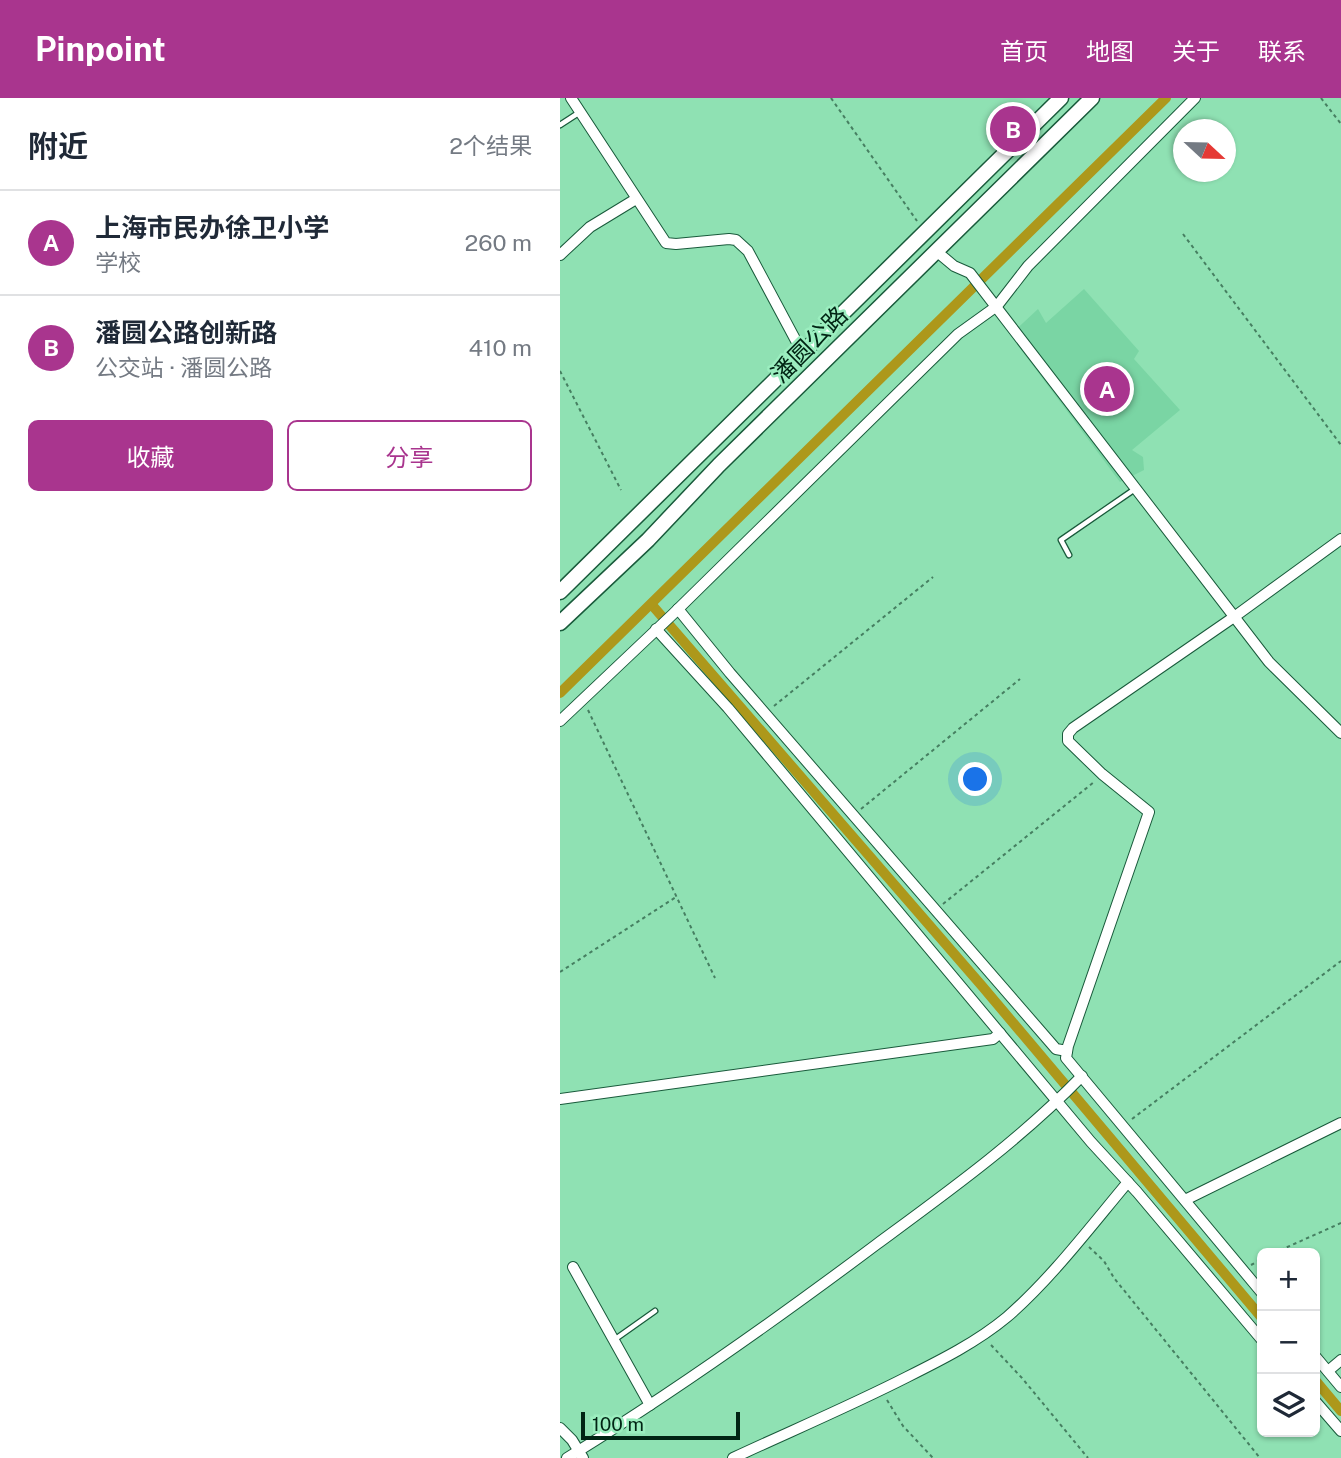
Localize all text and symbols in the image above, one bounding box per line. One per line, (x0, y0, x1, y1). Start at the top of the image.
text: Pinpoint (35, 30, 166, 68)
text: 首页 (1000, 37, 1048, 65)
text: 地图 (1086, 37, 1134, 65)
text: 关于 (1172, 37, 1220, 65)
text: 联系 (1258, 37, 1306, 65)
pin: B (990, 103, 1036, 155)
north arrow (1173, 119, 1236, 182)
text: 附近 (28, 128, 88, 164)
text: 2个结果 (449, 132, 532, 159)
text: 上海市民办徐卫小学 (95, 212, 329, 243)
text: A (43, 229, 59, 256)
text: 260 m (465, 229, 532, 256)
text: 学校 (95, 249, 141, 276)
street label: 潘圆公路 (765, 300, 853, 388)
text: 潘圆公路创新路 (95, 317, 277, 348)
text: B (43, 334, 59, 361)
text: 410 m (469, 334, 532, 361)
text: 公交站 · 潘圆公路 (95, 354, 272, 381)
pin: A (1084, 363, 1130, 415)
button: 收藏 (28, 420, 273, 491)
button: 分享 (287, 420, 532, 491)
your location (958, 762, 992, 796)
map controls (1257, 1248, 1320, 1437)
button: + (1257, 1248, 1320, 1311)
button: − (1257, 1311, 1320, 1374)
button: layers (1257, 1374, 1320, 1437)
scale bar (581, 1409, 740, 1441)
text: 100 m (592, 1413, 644, 1435)

